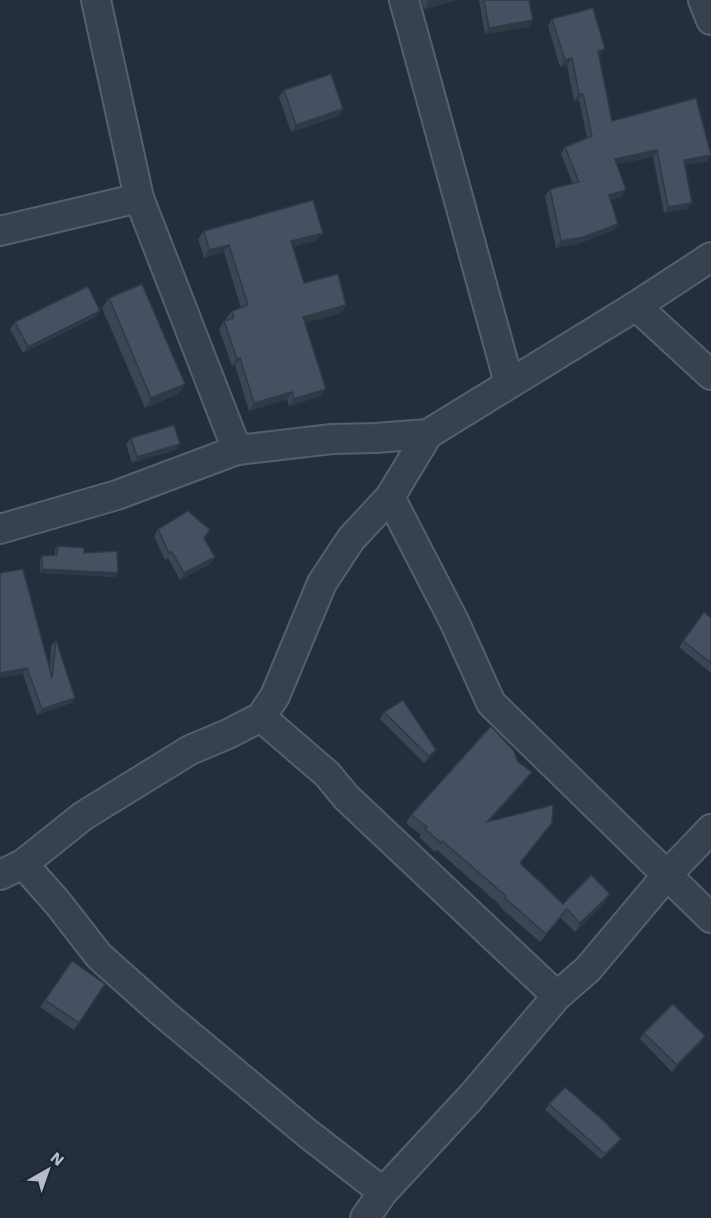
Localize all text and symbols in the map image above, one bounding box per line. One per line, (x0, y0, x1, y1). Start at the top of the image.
north arrow (18, 1140, 78, 1200)
text: N (47, 1148, 68, 1170)

